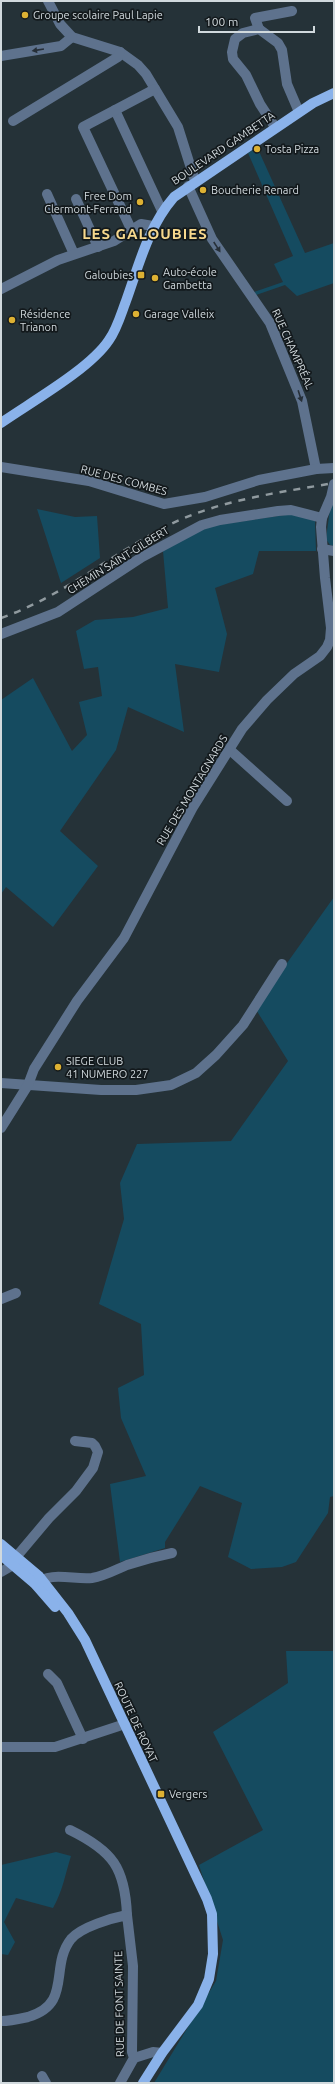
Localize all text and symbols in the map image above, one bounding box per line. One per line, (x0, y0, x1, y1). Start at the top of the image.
scale bar (199, 8, 314, 34)
place label: Groupe scolaire Paul Lapie (33, 9, 163, 21)
marker: Groupe scolaire Paul Lapie (20, 10, 30, 20)
text: 100 m (205, 15, 238, 28)
one-way arrow (32, 47, 44, 53)
street label: BOULEVARD GAMBETTA (169, 109, 278, 187)
place label: Tosta Pizza (265, 143, 319, 155)
marker: Tosta Pizza (252, 144, 262, 154)
place label: Boucherie Renard (211, 184, 299, 196)
marker: Boucherie Renard (198, 185, 208, 195)
place label: Free Dom Clermont-Ferrand (44, 190, 132, 215)
marker: Free Dom Clermont-Ferrand (135, 197, 145, 207)
district label: LES GALOUBIES (82, 225, 208, 242)
one-way arrow (213, 241, 221, 252)
place label: Auto-école Gambetta (163, 266, 217, 291)
place label: Galoubies (85, 269, 133, 281)
marker: Galoubies (136, 270, 146, 280)
marker: Auto-école Gambetta (150, 273, 160, 283)
street label: RUE CHAMPRÉAL (270, 307, 317, 391)
place label: Résidence Trianon (20, 308, 70, 333)
place label: Garage Valleix (144, 308, 215, 320)
marker: Garage Valleix (131, 309, 141, 319)
marker: Résidence Trianon (7, 315, 17, 325)
one-way arrow (297, 390, 303, 402)
street label: RUE DES COMBES (80, 463, 169, 497)
street label: CHEMIN SAINT-GILBERT (65, 524, 171, 596)
street label: RUE DES MONTAGNARDS (154, 733, 230, 847)
place label: SIEGE CLUB 41 NUMERO 227 (66, 1055, 149, 1080)
marker: SIEGE CLUB 41 NUMERO 227 (53, 1062, 63, 1072)
street label: ROUTE DE ROYAT (112, 1680, 160, 1764)
place label: Vergers (169, 1788, 207, 1800)
marker: Vergers (156, 1789, 166, 1799)
street label: RUE DE FONT SAINTE (112, 1951, 126, 2057)

